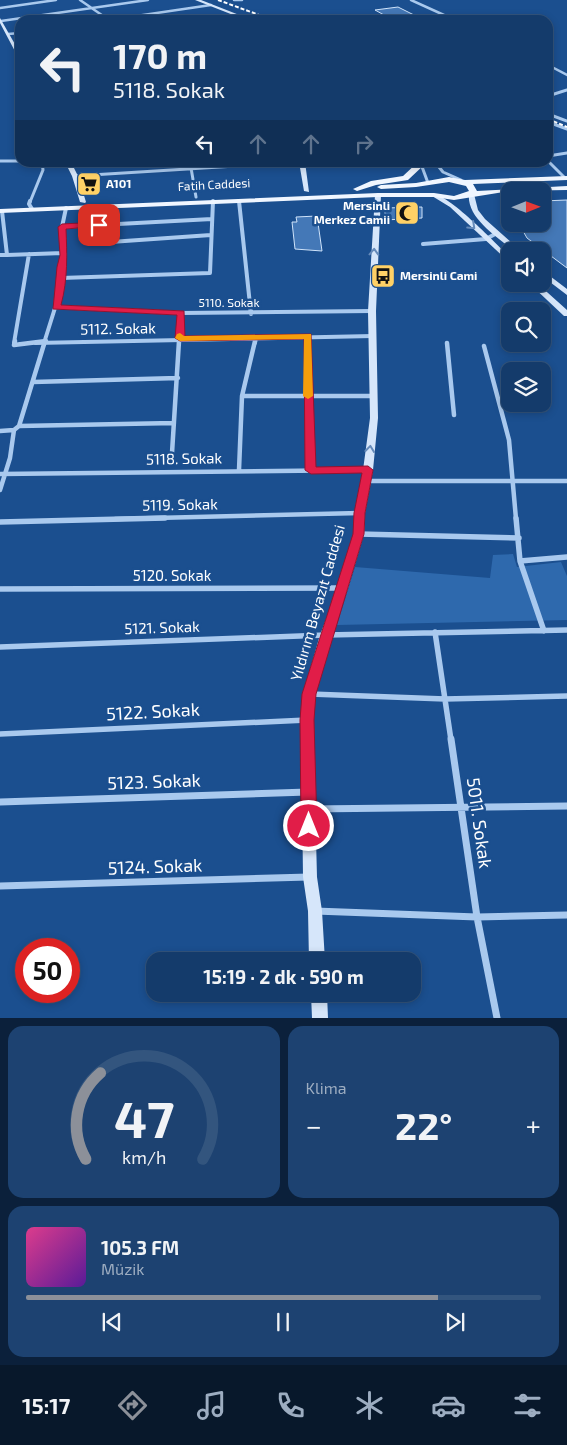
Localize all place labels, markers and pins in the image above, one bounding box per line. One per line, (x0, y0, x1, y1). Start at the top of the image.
supermarket icon: A101 (76, 171, 102, 197)
place label: A101 (106, 176, 131, 190)
place label: Mersinli Merkez Camii (314, 198, 390, 226)
mosque icon: Mersinli Merkez Camii (394, 200, 420, 226)
pin (78, 204, 120, 246)
bus stop icon: Mersinli Cami (370, 263, 396, 289)
place label: Mersinli Cami (400, 268, 477, 282)

